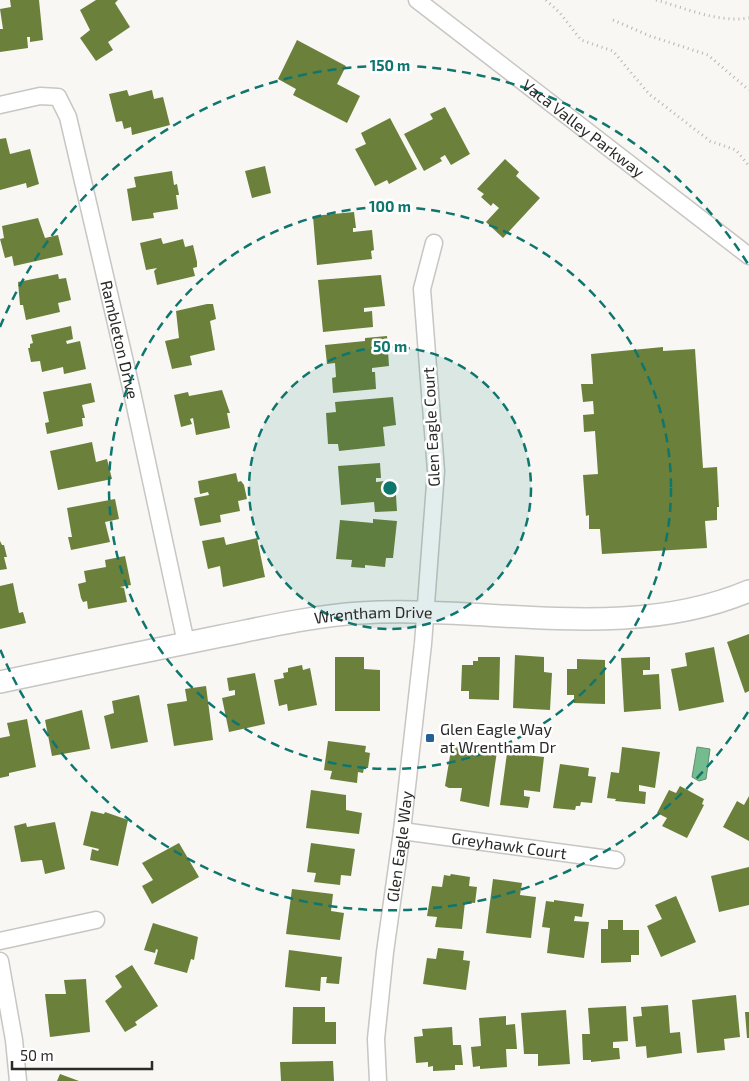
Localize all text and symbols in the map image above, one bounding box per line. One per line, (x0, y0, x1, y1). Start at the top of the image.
text: 150 m (370, 56, 410, 74)
street label: Vaca Valley Parkway (519, 75, 649, 181)
text: 100 m (369, 197, 411, 215)
street label: Rambleton Drive (97, 278, 143, 401)
text: 50 m (373, 337, 407, 355)
street label: Glen Eagle Court (418, 367, 443, 487)
centre of rings (381, 479, 399, 497)
street label: Wrentham Drive (313, 602, 433, 627)
place label: Glen Eagle Way at Wrentham Dr (440, 719, 557, 756)
marker: Glen Eagle Way at Wrentham Dr (424, 732, 436, 744)
street label: Glen Eagle Way (382, 789, 415, 903)
street label: Greyhawk Court (450, 828, 568, 862)
scale bar (12, 1038, 152, 1070)
text: 50 m (20, 1046, 54, 1064)

